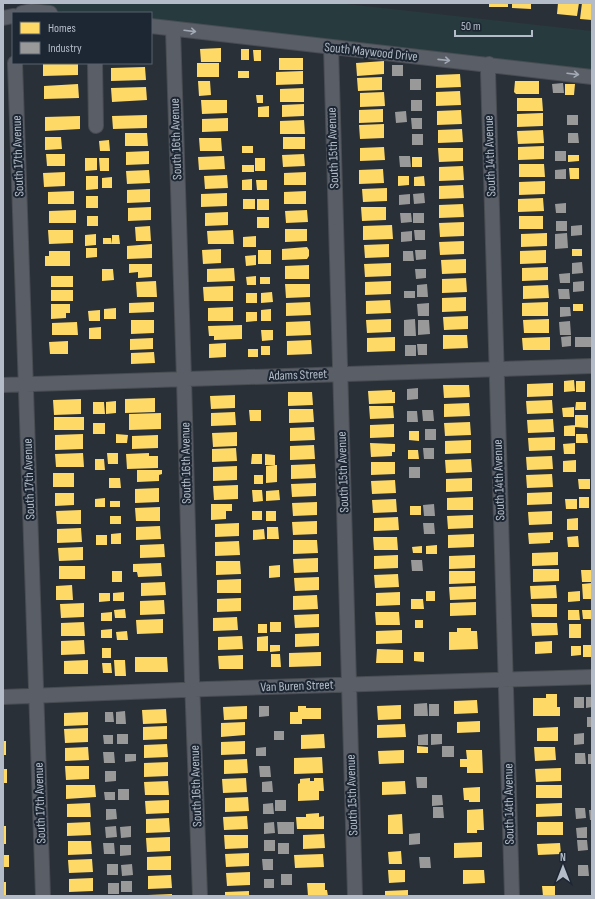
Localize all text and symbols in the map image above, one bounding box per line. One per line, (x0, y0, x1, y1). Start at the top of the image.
legend (12, 12, 152, 64)
scale bar (455, 12, 532, 38)
text: 50 m (461, 19, 481, 34)
text: Homes (48, 21, 76, 36)
one-way arrow (183, 27, 196, 35)
street label: South Maywood Drive (323, 39, 419, 65)
text: Industry (48, 41, 82, 56)
one-way arrow (437, 56, 450, 63)
one-way arrow (566, 71, 579, 78)
street label: South 16th Avenue (167, 98, 185, 180)
street label: South 15th Avenue (324, 107, 342, 189)
street label: South 17th Avenue (9, 115, 27, 197)
street label: South 14th Avenue (481, 115, 499, 197)
street label: Adams Street (268, 366, 327, 384)
street label: South 16th Avenue (177, 422, 195, 504)
street label: South 15th Avenue (334, 431, 352, 513)
street label: South 17th Avenue (20, 438, 38, 520)
street label: South 14th Avenue (490, 439, 508, 521)
street label: Van Buren Street (260, 677, 334, 695)
street label: South 16th Avenue (187, 745, 205, 827)
street label: South 15th Avenue (343, 754, 361, 836)
street label: South 17th Avenue (31, 762, 49, 844)
street label: South 14th Avenue (500, 763, 518, 845)
north arrow (543, 847, 583, 887)
text: N (560, 851, 566, 864)

